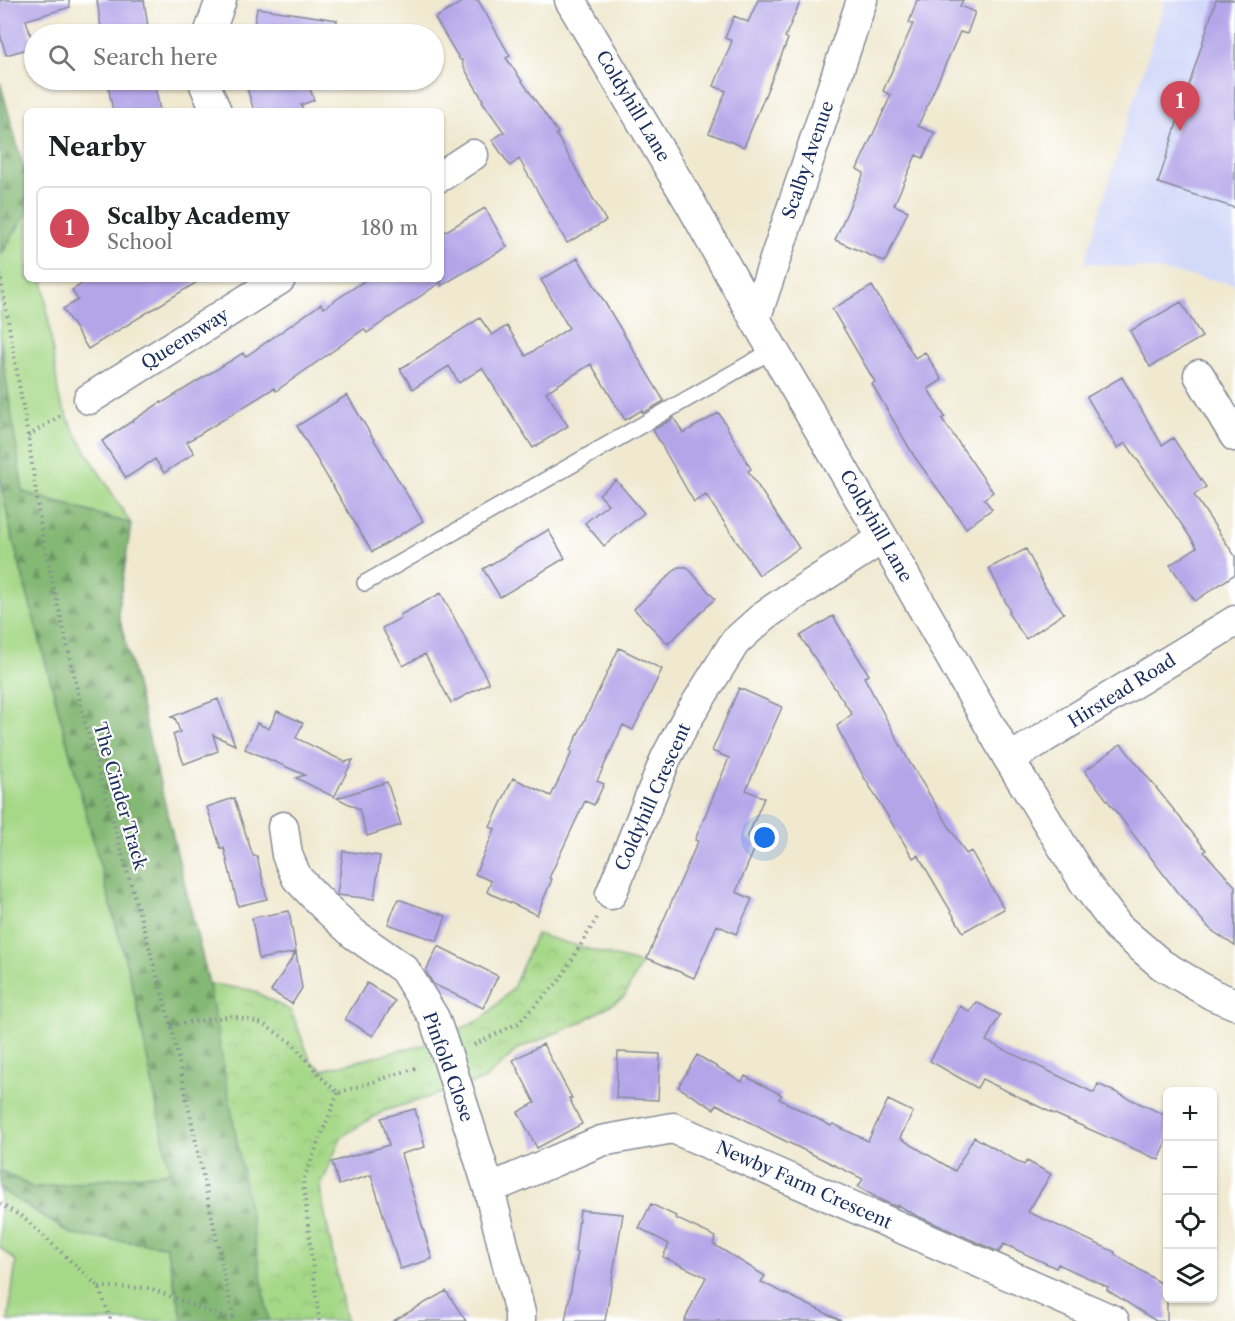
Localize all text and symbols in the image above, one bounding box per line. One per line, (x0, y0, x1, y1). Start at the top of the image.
search box (24, 24, 444, 90)
icon: search (45, 41, 78, 74)
text: Search here (93, 44, 218, 71)
street label: Coldyhill Lane (591, 46, 675, 166)
pin: 1 (1160, 82, 1200, 131)
street label: Scalby Avenue (778, 98, 838, 222)
text: Nearby (48, 131, 146, 163)
text: Scalby Academy (107, 203, 289, 230)
text: 1 (65, 216, 74, 240)
text: 180 m (361, 216, 418, 240)
text: School (107, 230, 172, 254)
street label: Queensway (137, 303, 233, 374)
street label: Coldyhill Lane (835, 466, 917, 586)
street label: Hirstead Road (1064, 649, 1180, 733)
street label: Coldyhill Crescent (611, 719, 696, 874)
street label: The Cinder Track (88, 720, 152, 874)
your location (750, 823, 779, 852)
street label: Pinfold Close (418, 1009, 478, 1125)
map controls (1163, 1087, 1217, 1303)
button: + (1163, 1087, 1217, 1141)
street label: Newby Farm Crescent (713, 1136, 896, 1234)
button: − (1163, 1141, 1217, 1195)
button: locate (1163, 1195, 1217, 1249)
button: layers (1163, 1249, 1217, 1303)

